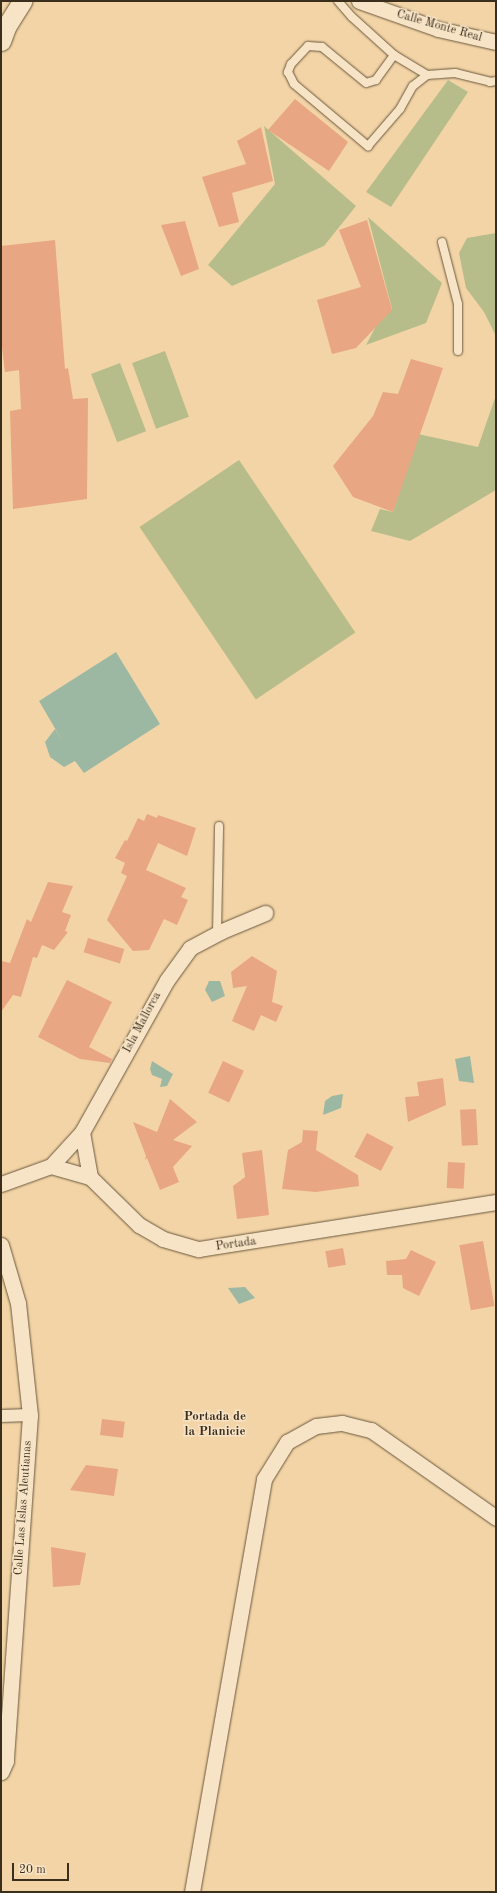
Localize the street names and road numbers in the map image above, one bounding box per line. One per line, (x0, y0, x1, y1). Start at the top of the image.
street label: Calle Monte Real (395, 8, 483, 46)
street label: Isla Mallorca (121, 990, 165, 1056)
street label: Portada (215, 1235, 257, 1255)
street label: Calle Las Islas Aleutianas (12, 1440, 36, 1576)

